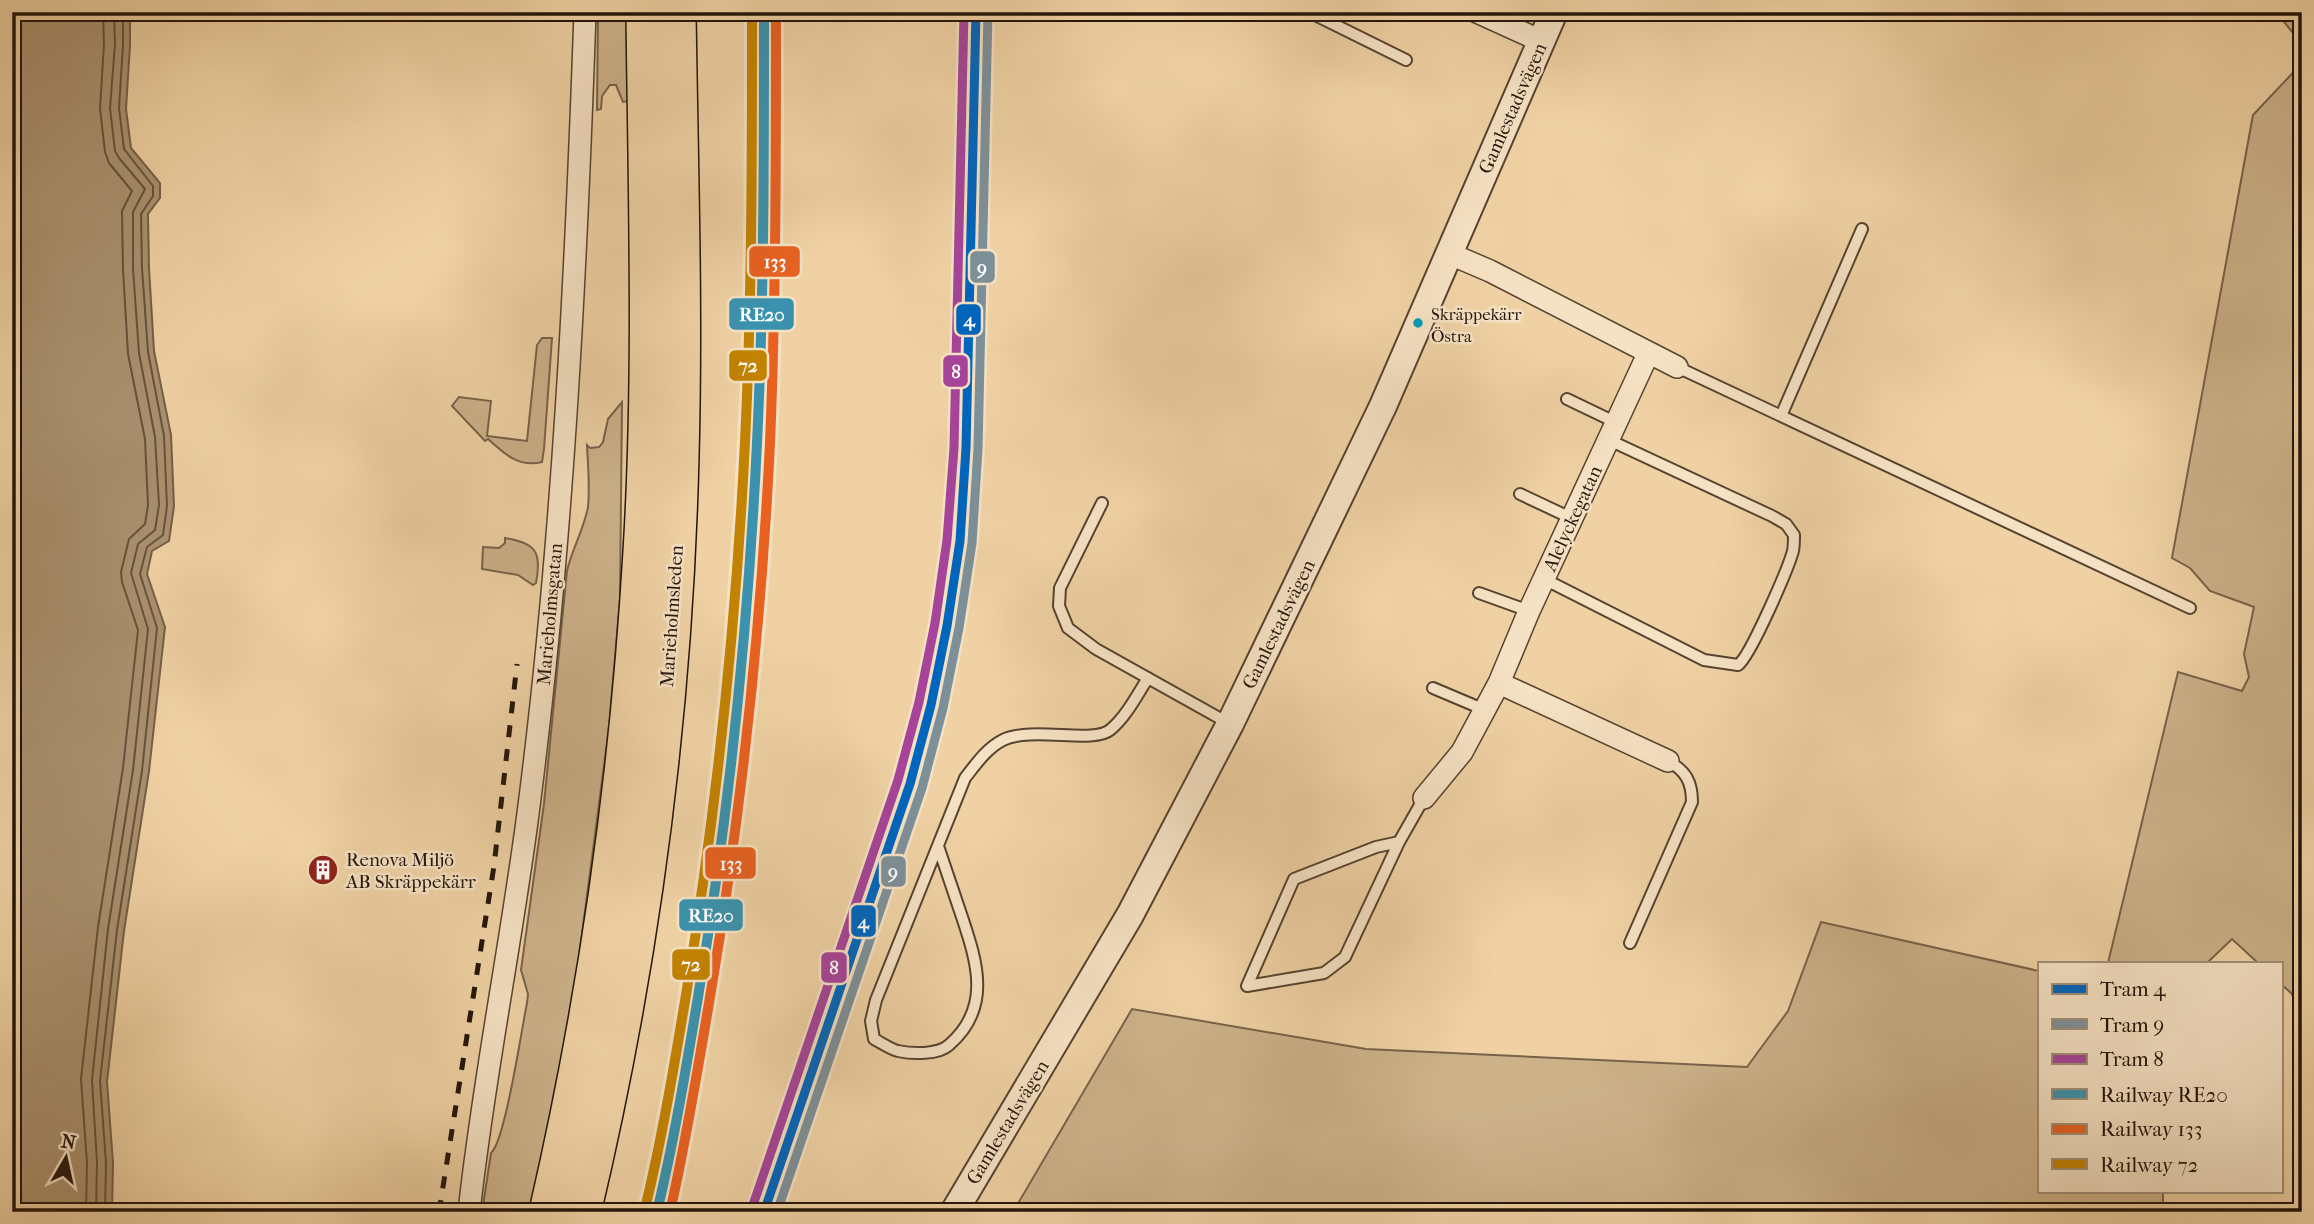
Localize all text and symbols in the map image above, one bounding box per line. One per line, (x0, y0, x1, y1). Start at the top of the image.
street label: Gamlestadsvägen (1474, 39, 1552, 177)
line badge: 133 (748, 245, 801, 278)
line badge: 9 (969, 250, 996, 284)
text: 133 (764, 251, 786, 273)
text: 9 (976, 257, 987, 279)
line badge: RE20 (728, 297, 795, 331)
line badge: 4 (955, 303, 982, 336)
text: RE20 (739, 304, 785, 326)
place label: Skräppekärr Östra (1431, 304, 1522, 346)
text: 4 (962, 309, 975, 331)
marker: Skräppekärr Östra (1411, 316, 1425, 330)
line badge: 72 (728, 349, 768, 382)
line badge: 8 (942, 354, 969, 388)
text: 72 (738, 355, 758, 377)
text: 8 (951, 361, 961, 383)
street label: Alelyckegatan (1538, 462, 1607, 576)
street label: Marieholmsgatan (533, 542, 567, 686)
street label: Marieholmsleden (656, 544, 688, 688)
street label: Gamlestadsvägen (1238, 556, 1320, 693)
line badge: 133 (704, 846, 757, 880)
place label: Renova Miljö AB Skräppekärr (345, 849, 477, 893)
building icon: Renova Miljö AB Skräppekärr (306, 853, 340, 887)
text: 133 (720, 853, 742, 875)
line badge: 9 (880, 855, 907, 888)
text: 9 (887, 861, 898, 883)
line badge: RE20 (678, 898, 744, 932)
line badge: 4 (850, 904, 877, 938)
text: RE20 (688, 905, 734, 927)
text: 4 (856, 911, 869, 933)
line badge: 72 (671, 948, 711, 981)
line badge: 8 (820, 951, 848, 984)
text: 72 (681, 954, 701, 976)
text: 8 (829, 957, 839, 979)
legend (2038, 962, 2282, 1192)
text: Tram 4 (2100, 977, 2166, 1001)
text: Tram 9 (2100, 1013, 2164, 1037)
text: Tram 8 (2100, 1047, 2164, 1071)
street label: Gamlestadsvägen (962, 1056, 1054, 1189)
text: Railway RE20 (2100, 1083, 2228, 1107)
text: Railway 133 (2100, 1117, 2202, 1141)
north arrow (32, 1122, 102, 1192)
text: N (60, 1130, 78, 1154)
text: Railway 72 (2100, 1153, 2199, 1177)

